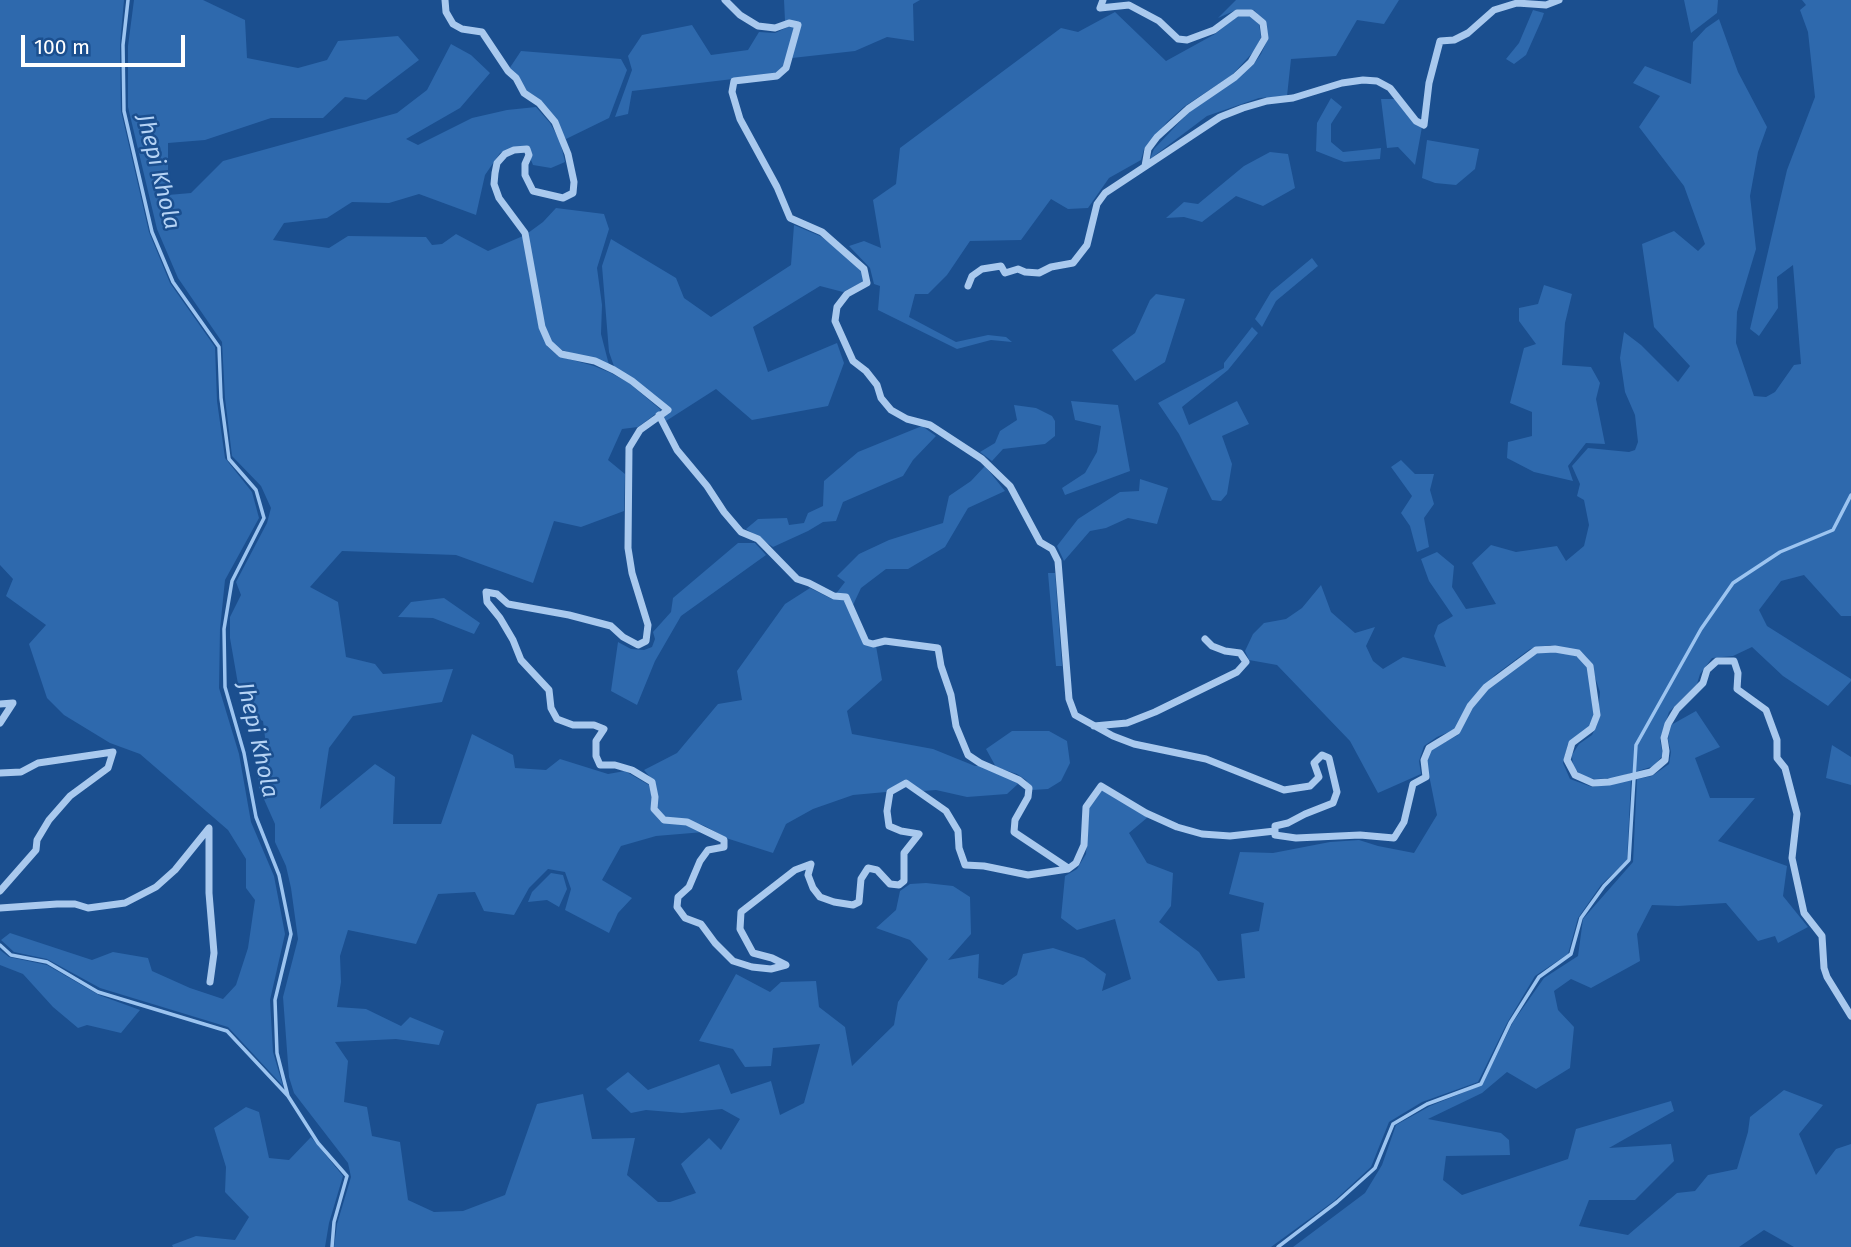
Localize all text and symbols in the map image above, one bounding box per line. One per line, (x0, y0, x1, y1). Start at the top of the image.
scale bar (24, 21, 189, 65)
text: 100 m (34, 34, 90, 60)
water label: Jhepi Khola (130, 112, 186, 232)
water label: Jhepi Khola (230, 680, 284, 800)

